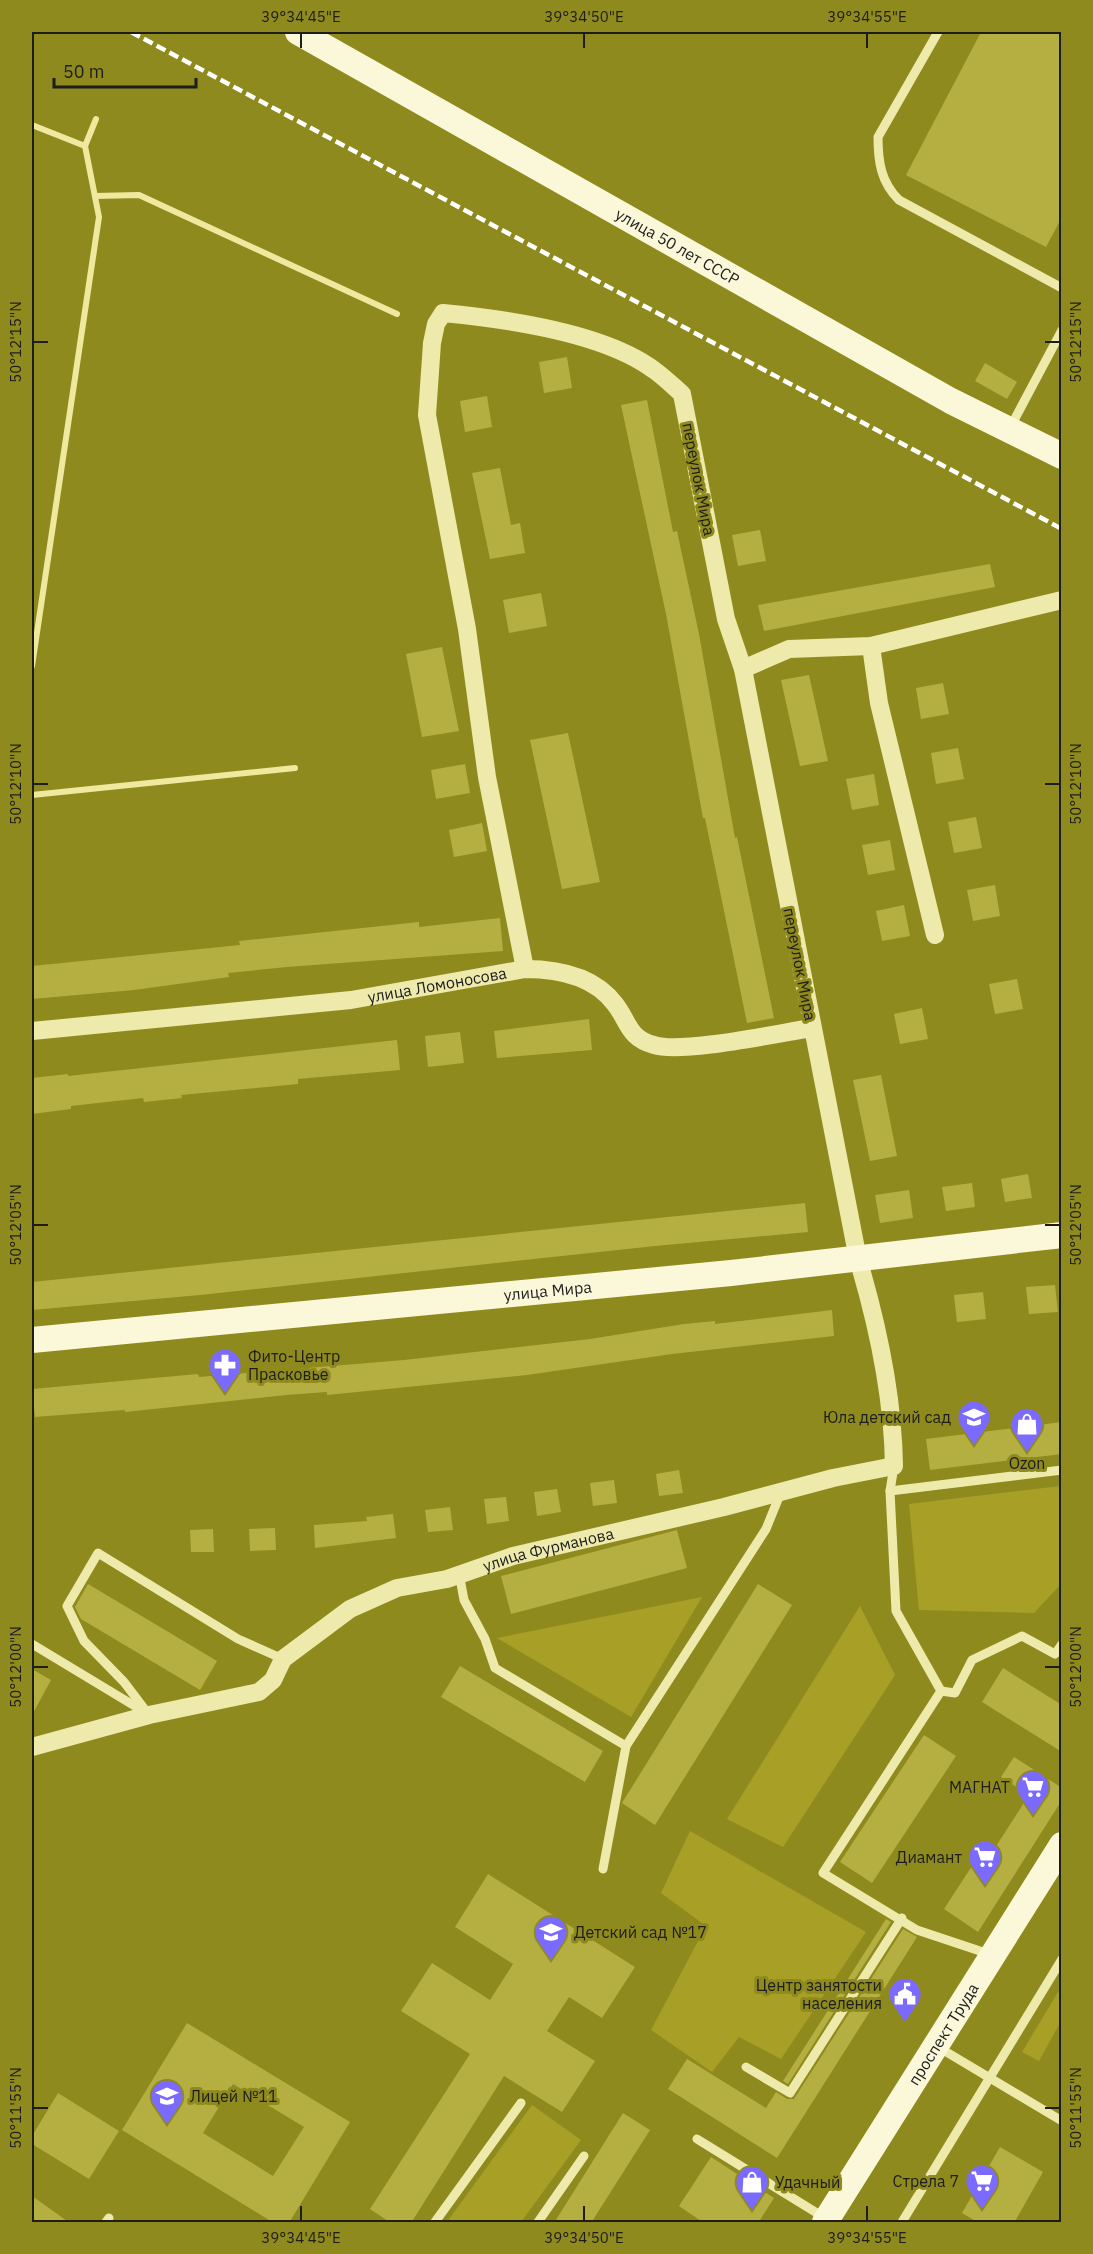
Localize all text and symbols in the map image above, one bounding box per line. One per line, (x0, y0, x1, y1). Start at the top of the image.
text: 39°34'45"E (261, 7, 341, 26)
text: 39°34'50"E (544, 7, 624, 26)
text: 39°34'55"E (827, 7, 907, 26)
scale bar (54, 51, 196, 89)
text: 50 m (63, 60, 105, 83)
street label: улица 50 лет СССР (612, 204, 743, 290)
text: 50°12'15"N (6, 301, 25, 383)
text: 50°12'15"N (1066, 301, 1085, 383)
street label: переулок Мира (678, 421, 720, 538)
text: 50°12'10"N (6, 743, 25, 825)
text: 50°12'10"N (1066, 743, 1085, 825)
street label: переулок Мира (779, 906, 821, 1023)
street label: улица Ломоносова (366, 962, 509, 1007)
text: 50°12'05"N (6, 1184, 25, 1266)
text: 50°12'05"N (1066, 1184, 1085, 1266)
street label: улица Мира (503, 1276, 593, 1305)
place label: Фито-Центр Прасковье (248, 1346, 340, 1384)
pharmacy icon: Фито-Центр Прасковье (207, 1347, 243, 1394)
school or university icon: Юла детский сад (956, 1399, 992, 1446)
shop icon: Ozon (1009, 1406, 1045, 1453)
place label: Юла детский сад (823, 1407, 951, 1427)
place label: Ozon (1009, 1453, 1045, 1473)
street label: улица Фурманова (480, 1523, 616, 1576)
text: 50°12'00"N (6, 1626, 25, 1708)
text: 50°12'00"N (1066, 1626, 1085, 1708)
supermarket icon: МАГНАТ (1015, 1769, 1051, 1816)
place label: МАГНАТ (949, 1777, 1010, 1797)
supermarket icon: Диамант (967, 1839, 1003, 1886)
place label: Диамант (896, 1847, 962, 1867)
school or university icon: Детский сад №17 (533, 1914, 569, 1961)
place label: Детский сад №17 (574, 1922, 707, 1942)
place label: Центр занятости населения (756, 1975, 882, 2013)
public building icon: Центр занятости населения (887, 1976, 923, 2023)
street label: проспект Труда (904, 1979, 983, 2089)
text: 50°11'55"N (6, 2067, 25, 2149)
text: 50°11'55"N (1066, 2067, 1085, 2149)
school or university icon: Лицей №11 (149, 2078, 185, 2125)
place label: Лицей №11 (190, 2086, 278, 2106)
supermarket icon: Стрела 7 (964, 2163, 1000, 2210)
shop icon: Удачный (734, 2164, 770, 2211)
place label: Стрела 7 (892, 2171, 959, 2191)
place label: Удачный (775, 2172, 840, 2192)
text: 39°34'45"E (261, 2228, 341, 2247)
text: 39°34'50"E (544, 2228, 624, 2247)
text: 39°34'55"E (827, 2228, 907, 2247)

